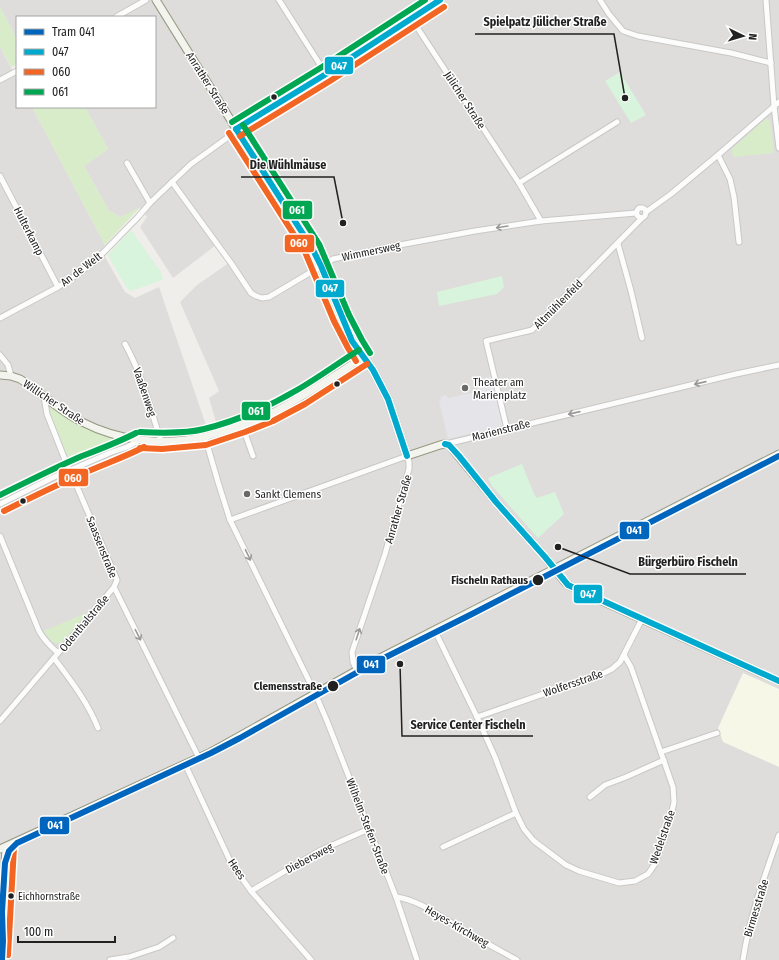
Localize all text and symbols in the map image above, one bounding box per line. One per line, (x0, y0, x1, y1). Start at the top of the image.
callout: Spielpatz Jülicher Straße (475, 10, 614, 34)
text: Spielpatz Jülicher Straße (483, 15, 607, 29)
legend (16, 16, 156, 108)
north arrow (723, 16, 763, 56)
text: Tram 041 (52, 25, 95, 39)
text: N (746, 33, 759, 41)
text: 047 (52, 45, 69, 59)
street label: Anrather Straße (183, 50, 232, 117)
line badge: 047 (324, 56, 354, 75)
text: 047 (331, 60, 347, 73)
text: 060 (52, 65, 70, 79)
street label: Jülicher Straße (441, 69, 488, 132)
text: 061 (52, 85, 68, 99)
unlabelled marker (269, 92, 279, 102)
callout: Die Wühlmäuse (241, 153, 334, 177)
text: Die Wühlmäuse (250, 158, 326, 172)
line badge: 061 (282, 200, 313, 220)
text: 061 (289, 204, 305, 217)
street label: Hulterkamp (11, 205, 46, 258)
one-way arrow (496, 223, 509, 231)
line badge: 060 (284, 234, 315, 253)
text: 060 (290, 237, 308, 250)
street label: Wimmersweg (341, 239, 402, 264)
street label: An de Welt (58, 249, 105, 289)
street label: Altmühlenfeld (531, 277, 586, 332)
line badge: 047 (315, 279, 345, 298)
text: 047 (322, 282, 338, 295)
street label: Vaaßenweg (130, 366, 159, 419)
place label: Theater am Marienplatz (473, 376, 527, 402)
street label: Willicher Straße (21, 377, 87, 428)
unlabelled marker (332, 379, 342, 389)
one-way arrow (694, 379, 707, 387)
marker: Theater am Marienplatz (460, 383, 470, 393)
line badge: 061 (241, 401, 271, 421)
text: 061 (248, 405, 264, 418)
one-way arrow (567, 409, 580, 417)
street label: Marienstraße (471, 417, 532, 444)
line badge: 060 (58, 468, 89, 487)
text: 060 (64, 472, 82, 485)
street label: Anrather Straße (382, 473, 415, 545)
place label: Sankt Clemens (255, 488, 321, 501)
marker: Sankt Clemens (242, 489, 252, 499)
unlabelled marker (18, 496, 28, 506)
street label: Saassenstraße (83, 515, 120, 580)
line badge: 041 (619, 521, 650, 540)
text: 041 (626, 524, 642, 537)
one-way arrow (245, 548, 252, 560)
callout: Bürgerbüro Fischeln (630, 550, 746, 574)
text: Bürgerbüro Fischeln (638, 555, 738, 569)
marker: Fischeln Rathaus (531, 573, 545, 587)
place label: Fischeln Rathaus (451, 574, 528, 587)
line badge: 047 (573, 584, 603, 604)
text: 047 (580, 588, 596, 601)
street label: Odenthalstraße (57, 592, 112, 654)
one-way arrow (355, 628, 363, 640)
one-way arrow (135, 629, 142, 641)
line badge: 041 (356, 655, 386, 674)
text: 041 (363, 658, 379, 671)
street label: Wolfersstraße (542, 667, 605, 700)
marker: Clemensstraße (326, 679, 340, 693)
place label: Clemensstraße (254, 680, 322, 693)
callout: Service Center Fischeln (402, 712, 533, 736)
text: Service Center Fischeln (411, 718, 525, 732)
street label: Wilhelm-Stefen-Straße (343, 776, 392, 876)
street label: Wedelstraße (647, 808, 678, 866)
line badge: 041 (39, 816, 70, 835)
text: 041 (47, 819, 63, 832)
street label: Diebersweg (283, 840, 336, 876)
street label: Hees (225, 856, 248, 882)
street label: Birmesstraße (742, 878, 771, 939)
marker: Eichhornstraße (6, 891, 16, 901)
place label: Eichhornstraße (18, 891, 80, 903)
street label: Heyes-Kirchweg (423, 903, 492, 950)
scale bar (18, 918, 115, 944)
text: 100 m (24, 925, 53, 939)

